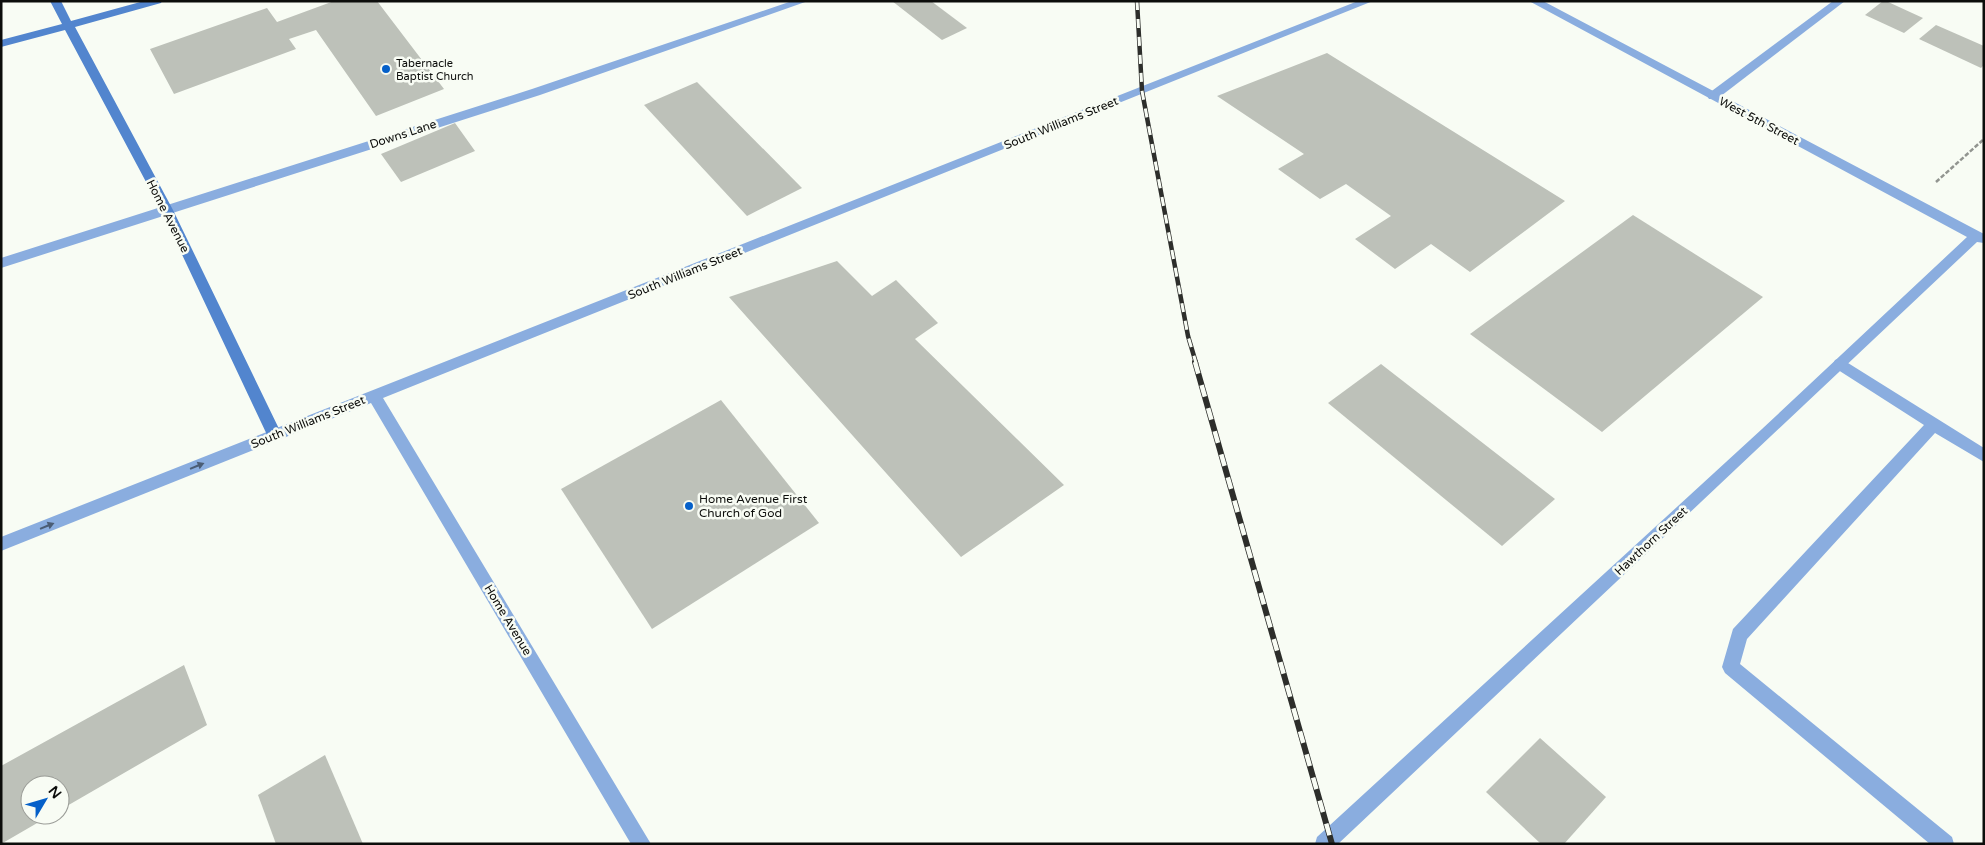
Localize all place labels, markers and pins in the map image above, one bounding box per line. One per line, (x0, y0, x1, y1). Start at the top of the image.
place label: Tabernacle Baptist Church (396, 57, 474, 83)
marker: Tabernacle Baptist Church (380, 63, 392, 75)
place label: Home Avenue First Church of God (699, 492, 808, 520)
marker: Home Avenue First Church of God (683, 500, 695, 512)

